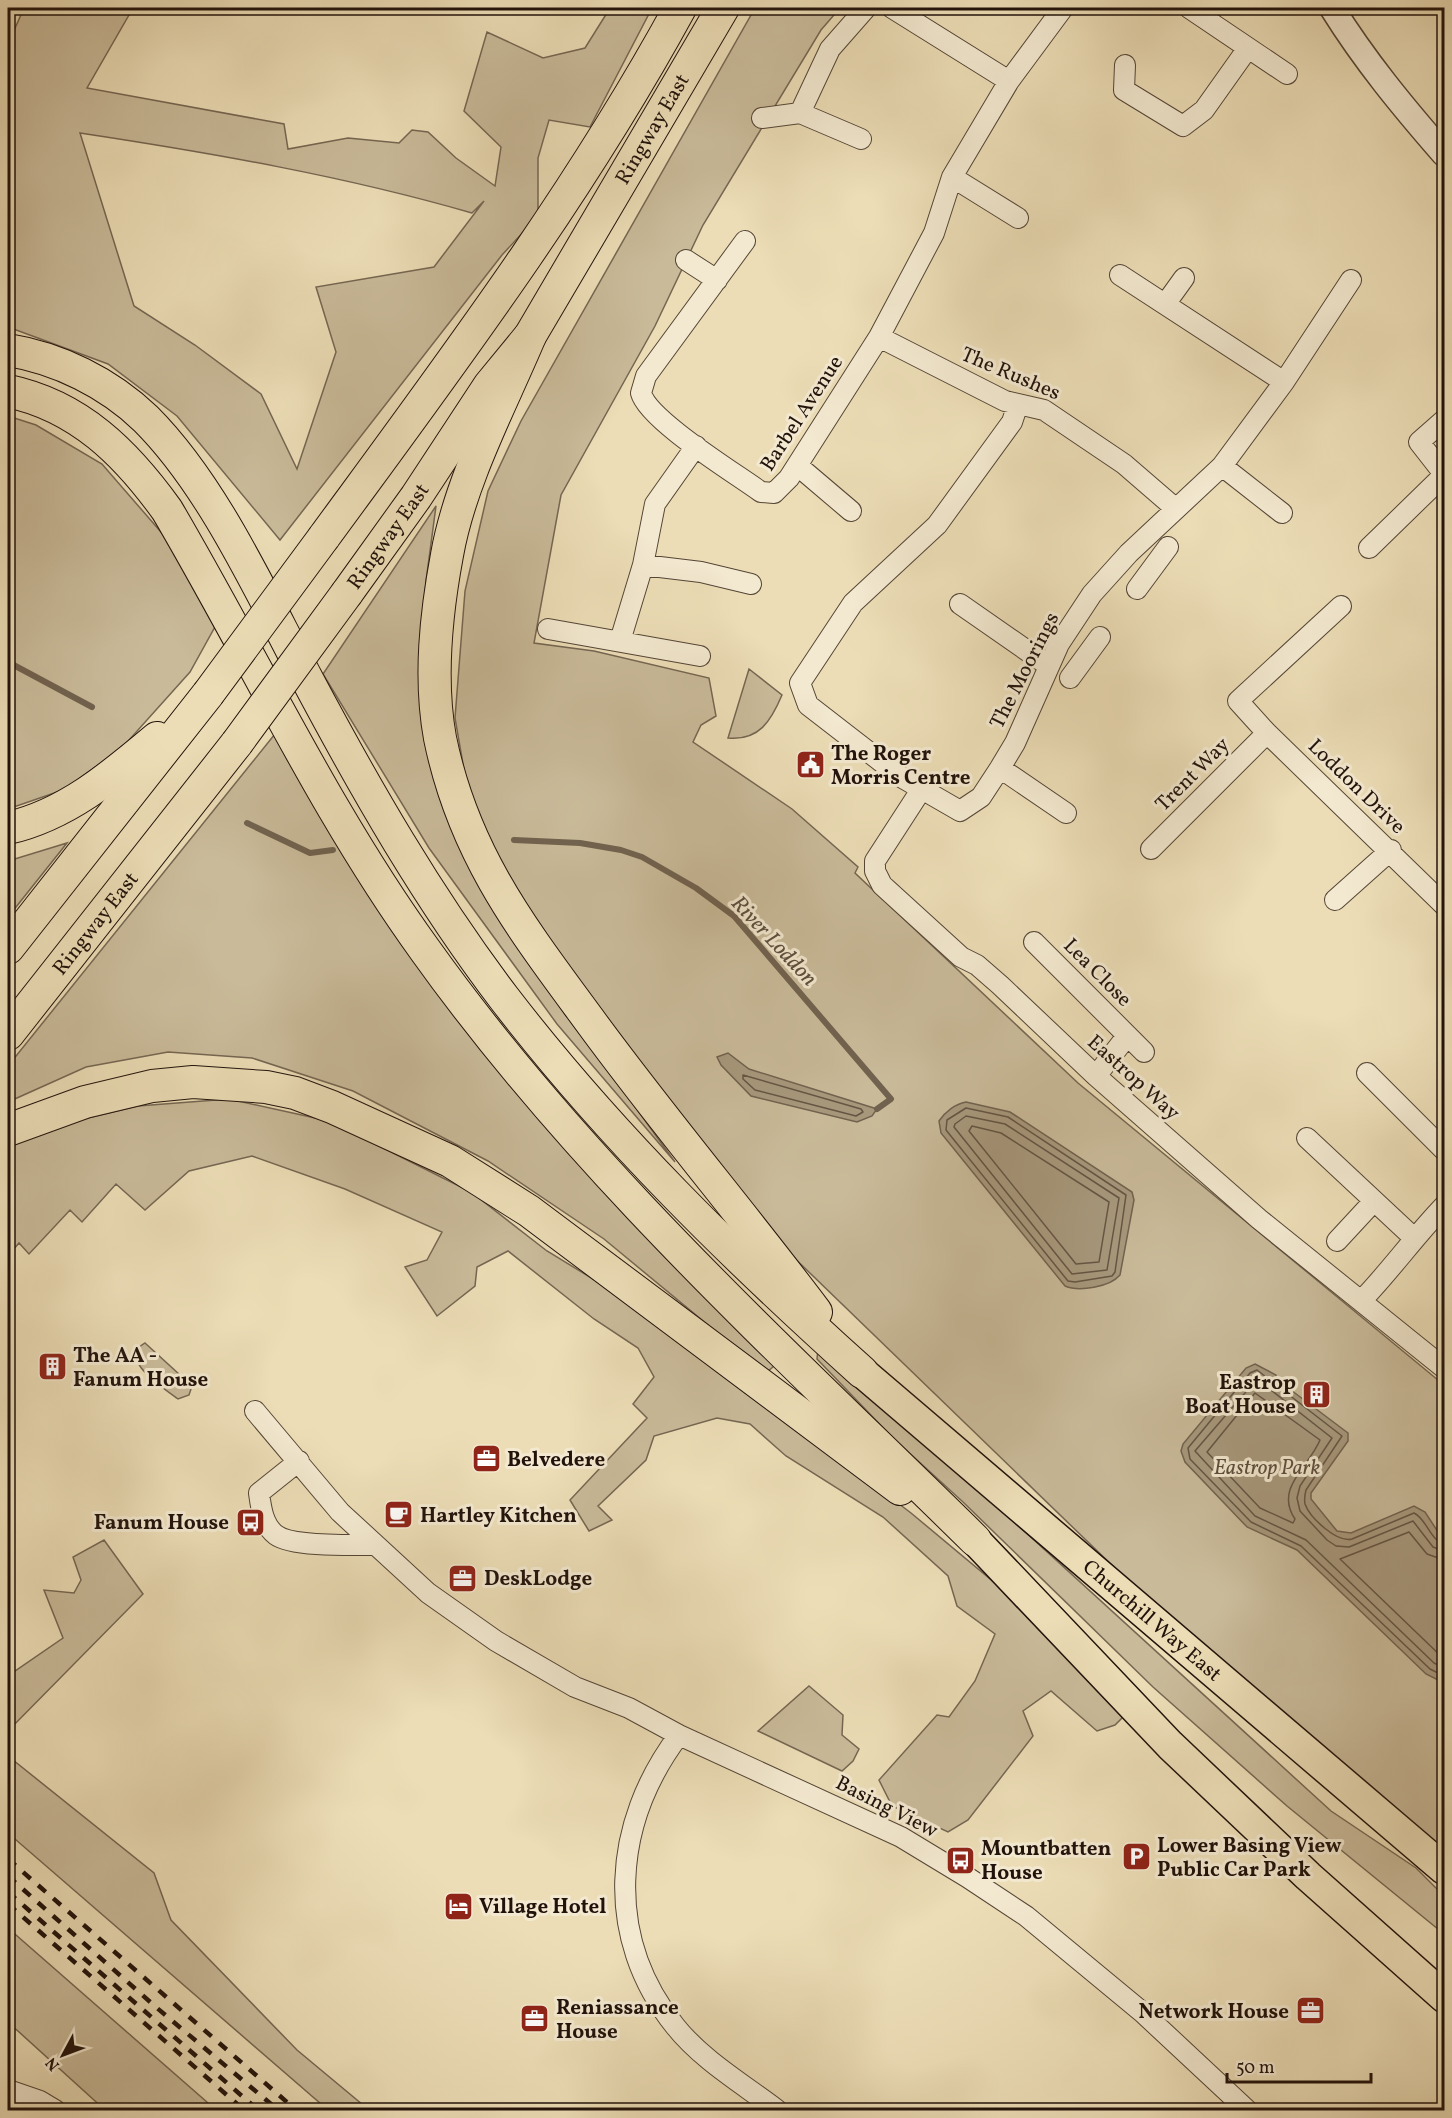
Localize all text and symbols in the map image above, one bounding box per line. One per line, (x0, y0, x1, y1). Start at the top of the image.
street label: Ringway East (609, 69, 697, 191)
street label: The Rushes (956, 340, 1064, 408)
street label: Barbel Avenue (754, 350, 851, 477)
street label: Ringway East (341, 478, 437, 596)
street label: The Moorings (983, 607, 1067, 734)
street label: Trent Way (1149, 731, 1237, 819)
street label: Loddon Drive (1301, 733, 1411, 841)
place label: The Roger Morris Centre (831, 740, 971, 793)
public building icon: The Roger Morris Centre (794, 749, 826, 781)
street label: Ringway East (46, 866, 146, 982)
water label: River Loddon (723, 889, 823, 994)
street label: Lea Close (1056, 932, 1138, 1014)
street label: Eastrop Way (1080, 1029, 1186, 1128)
place label: The AA - Fanum House (73, 1342, 208, 1395)
building icon: The AA - Fanum House (36, 1351, 68, 1383)
place label: Eastrop Boat House (1185, 1369, 1296, 1422)
building icon: Eastrop Boat House (1301, 1378, 1333, 1410)
office icon: Belvedere (470, 1443, 502, 1475)
place label: Belvedere (507, 1446, 605, 1475)
park label: Eastrop Park (1214, 1454, 1321, 1483)
cafe icon: Hartley Kitchen (383, 1499, 415, 1531)
place label: Hartley Kitchen (420, 1502, 577, 1531)
bus stop icon: Fanum House (234, 1506, 266, 1538)
place label: Fanum House (94, 1509, 229, 1538)
street label: Churchill Way East (1076, 1553, 1227, 1689)
office icon: DeskLodge (447, 1562, 479, 1594)
place label: DeskLodge (484, 1565, 592, 1594)
street label: Basing View (830, 1769, 943, 1846)
place label: Lower Basing View Public Car Park (1157, 1832, 1342, 1885)
place label: Mountbatten House (981, 1835, 1111, 1888)
parking icon: Lower Basing View Public Car Park (1120, 1841, 1152, 1873)
bus stop icon: Mountbatten House (944, 1844, 976, 1876)
hotel icon: Village Hotel (442, 1890, 474, 1922)
place label: Village Hotel (479, 1893, 606, 1922)
place label: Reniassance House (556, 1994, 679, 2047)
office icon: Network House (1294, 1995, 1326, 2027)
place label: Network House (1139, 1998, 1289, 2027)
office icon: Reniassance House (519, 2003, 551, 2035)
north arrow (33, 2025, 93, 2085)
scale bar (1227, 2046, 1371, 2084)
text: N (41, 2052, 65, 2075)
text: 50 m (1236, 2056, 1275, 2081)

